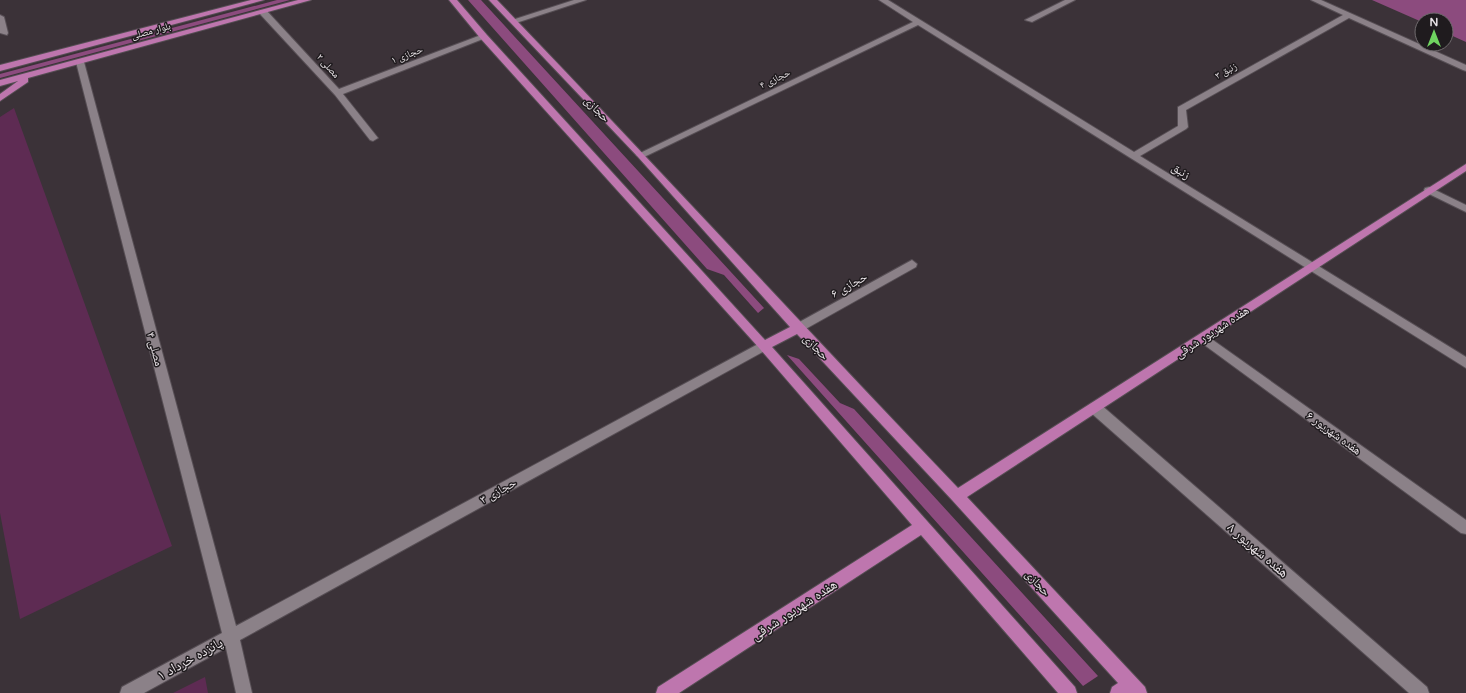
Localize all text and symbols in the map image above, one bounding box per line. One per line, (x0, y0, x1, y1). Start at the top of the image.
north arrow (1414, 12, 1454, 52)
text: N (1430, 16, 1438, 29)
street label: بلوار مصلی (130, 20, 172, 42)
street label: حجازی ۱ (390, 43, 425, 66)
street label: مصلی ۲ (314, 51, 342, 81)
street label: زنبق ۳ (1213, 60, 1239, 82)
street label: حجازی ۴ (758, 66, 793, 91)
street label: حجازی (581, 93, 613, 125)
street label: زنبق (1169, 160, 1193, 183)
street label: حجازی ۶ (828, 269, 870, 301)
street label: هفده شهریور شرقی (1172, 303, 1252, 361)
street label: مصلی ۴ (144, 331, 166, 367)
street label: حجازی (800, 331, 832, 363)
street label: هفده شهریور ۶ (1304, 408, 1364, 458)
street label: حجازی ۳ (477, 475, 519, 507)
street label: هفده شهریور ۸ (1224, 519, 1292, 581)
street label: حجازی (1022, 567, 1054, 599)
street label: هفده شهریور شرقی (748, 576, 840, 644)
street label: پانزده خرداد ۱ (154, 634, 226, 684)

